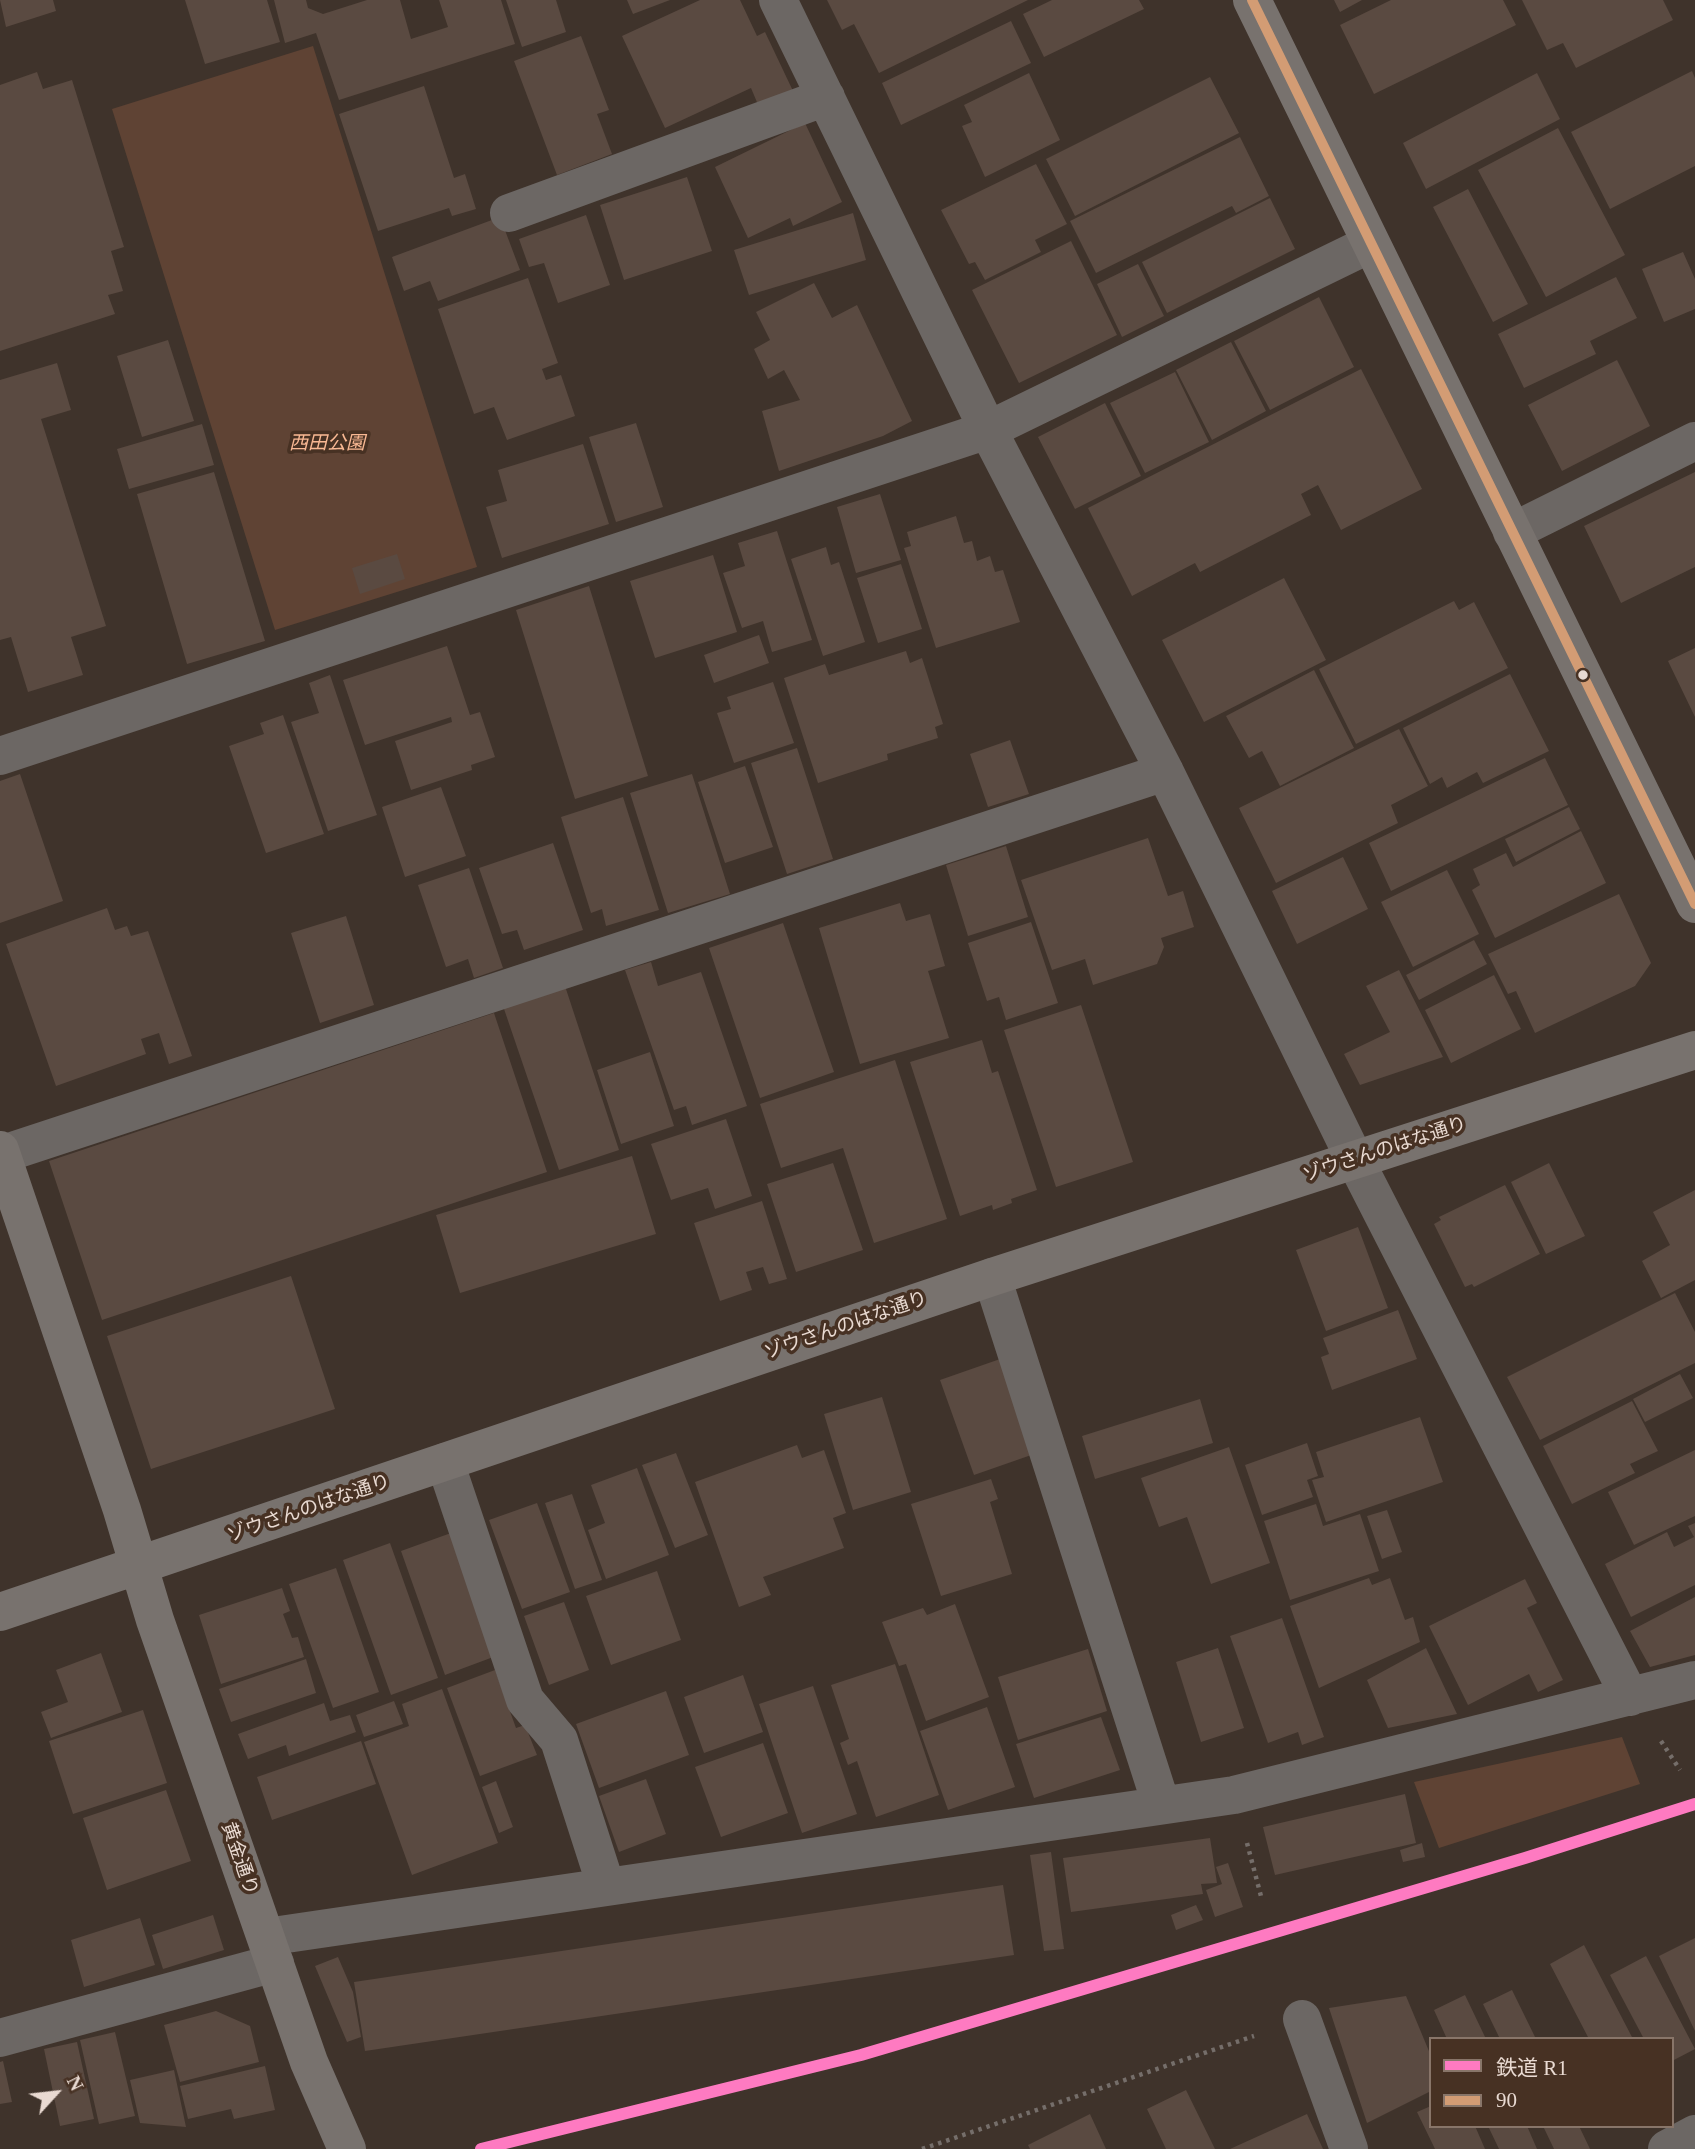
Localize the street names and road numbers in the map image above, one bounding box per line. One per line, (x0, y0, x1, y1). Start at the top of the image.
street label: ゾウさんのはな通り (1300, 1113, 1470, 1187)
street label: ゾウさんのはな通り (761, 1287, 931, 1365)
street label: ゾウさんのはな通り (224, 1470, 394, 1548)
street label: 黄金通り (216, 1819, 262, 1899)

